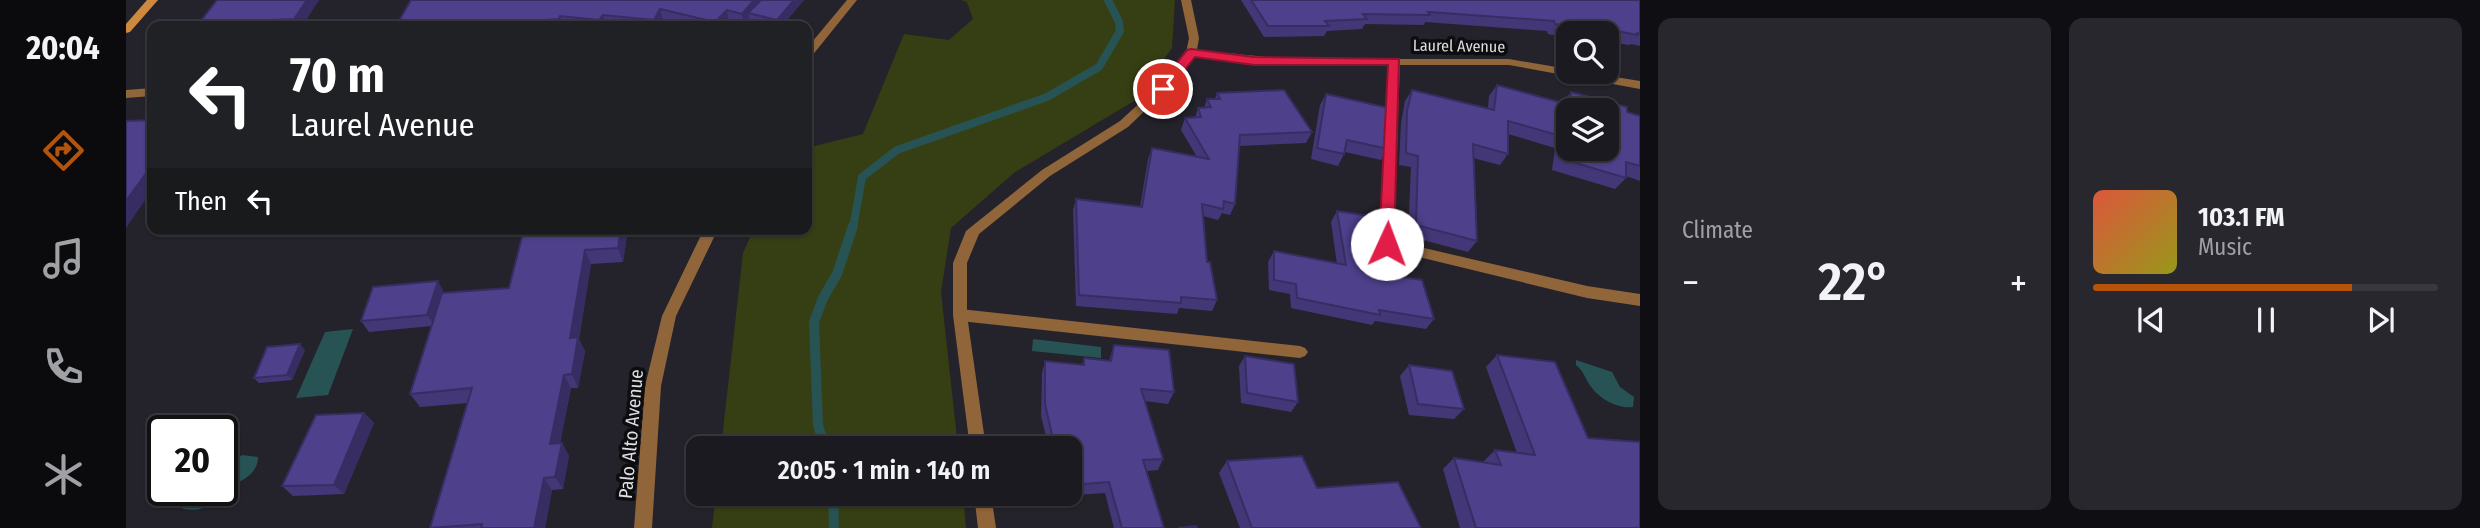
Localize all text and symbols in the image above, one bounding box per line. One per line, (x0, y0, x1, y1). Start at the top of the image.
map controls (1556, 21, 1619, 161)
button: search (1556, 21, 1619, 84)
text: 20:04 (26, 29, 100, 67)
street label: Laurel Avenue (1413, 36, 1505, 56)
text: 70 m (290, 46, 385, 105)
icon: left (175, 49, 266, 140)
pin (1133, 59, 1193, 119)
icon: arrive (1144, 70, 1182, 108)
button: layers (1556, 98, 1619, 161)
text: Laurel Avenue (290, 106, 475, 144)
icon: directions (39, 126, 88, 175)
icon: left (241, 182, 279, 220)
text: Then (175, 186, 227, 217)
text: 103.1 FM (2198, 202, 2285, 233)
position arrow (1350, 207, 1424, 281)
text: Climate (1682, 216, 1753, 244)
text: Music (2198, 233, 2252, 261)
icon: music (39, 234, 88, 283)
text: 22° (1818, 251, 1890, 314)
text: − (1682, 260, 1699, 306)
text: + (2010, 260, 2027, 306)
icon: previous (2132, 301, 2170, 339)
icon: pause (2247, 301, 2285, 339)
icon: next (2362, 301, 2400, 339)
icon: phone (39, 342, 88, 391)
street label: Palo Alto Avenue (614, 368, 648, 500)
speed limit sign: 20 (147, 415, 238, 506)
icon: climate (39, 450, 88, 499)
text: 20:05 · 1 min · 140 m (778, 455, 990, 486)

